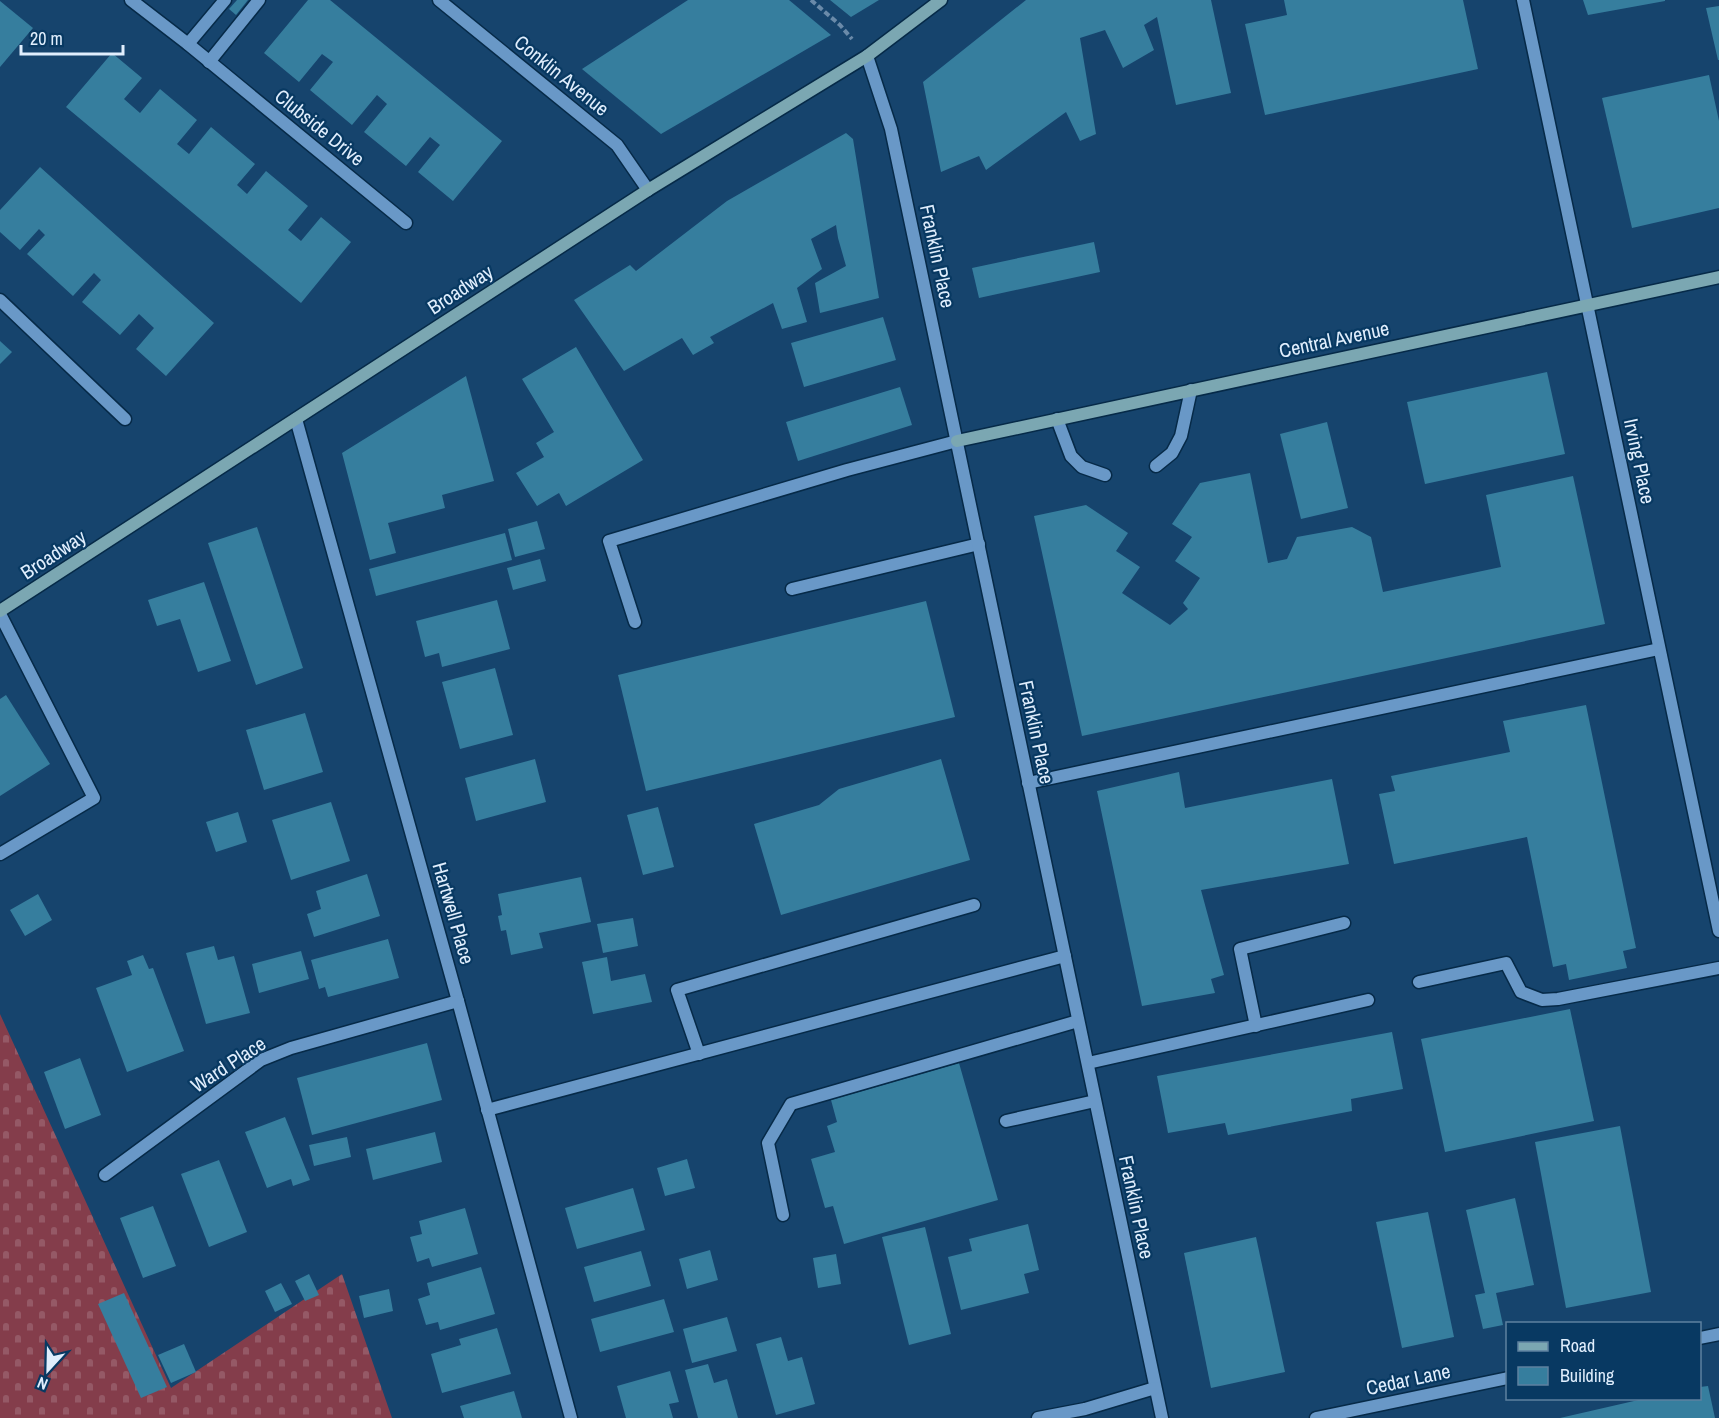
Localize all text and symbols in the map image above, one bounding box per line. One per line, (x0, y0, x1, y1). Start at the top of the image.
scale bar (21, 18, 123, 56)
text: 20 m (30, 26, 63, 51)
street label: Conklin Avenue (509, 28, 615, 122)
street label: Clubside Drive (269, 82, 371, 172)
street label: Franklin Place (914, 202, 962, 310)
street label: Broadway (422, 257, 499, 320)
street label: Central Avenue (1276, 314, 1392, 364)
street label: Irving Place (1618, 416, 1662, 506)
street label: Broadway (15, 522, 92, 585)
street label: Franklin Place (1013, 678, 1061, 786)
street label: Hartwell Place (427, 859, 481, 967)
street label: Ward Place (185, 1030, 271, 1098)
street label: Franklin Place (1113, 1153, 1161, 1261)
legend (1506, 1322, 1701, 1400)
text: Road (1560, 1333, 1595, 1358)
north arrow (18, 1340, 78, 1400)
street label: Cedar Lane (1363, 1357, 1453, 1401)
text: Building (1560, 1363, 1615, 1388)
text: N (34, 1372, 51, 1396)

